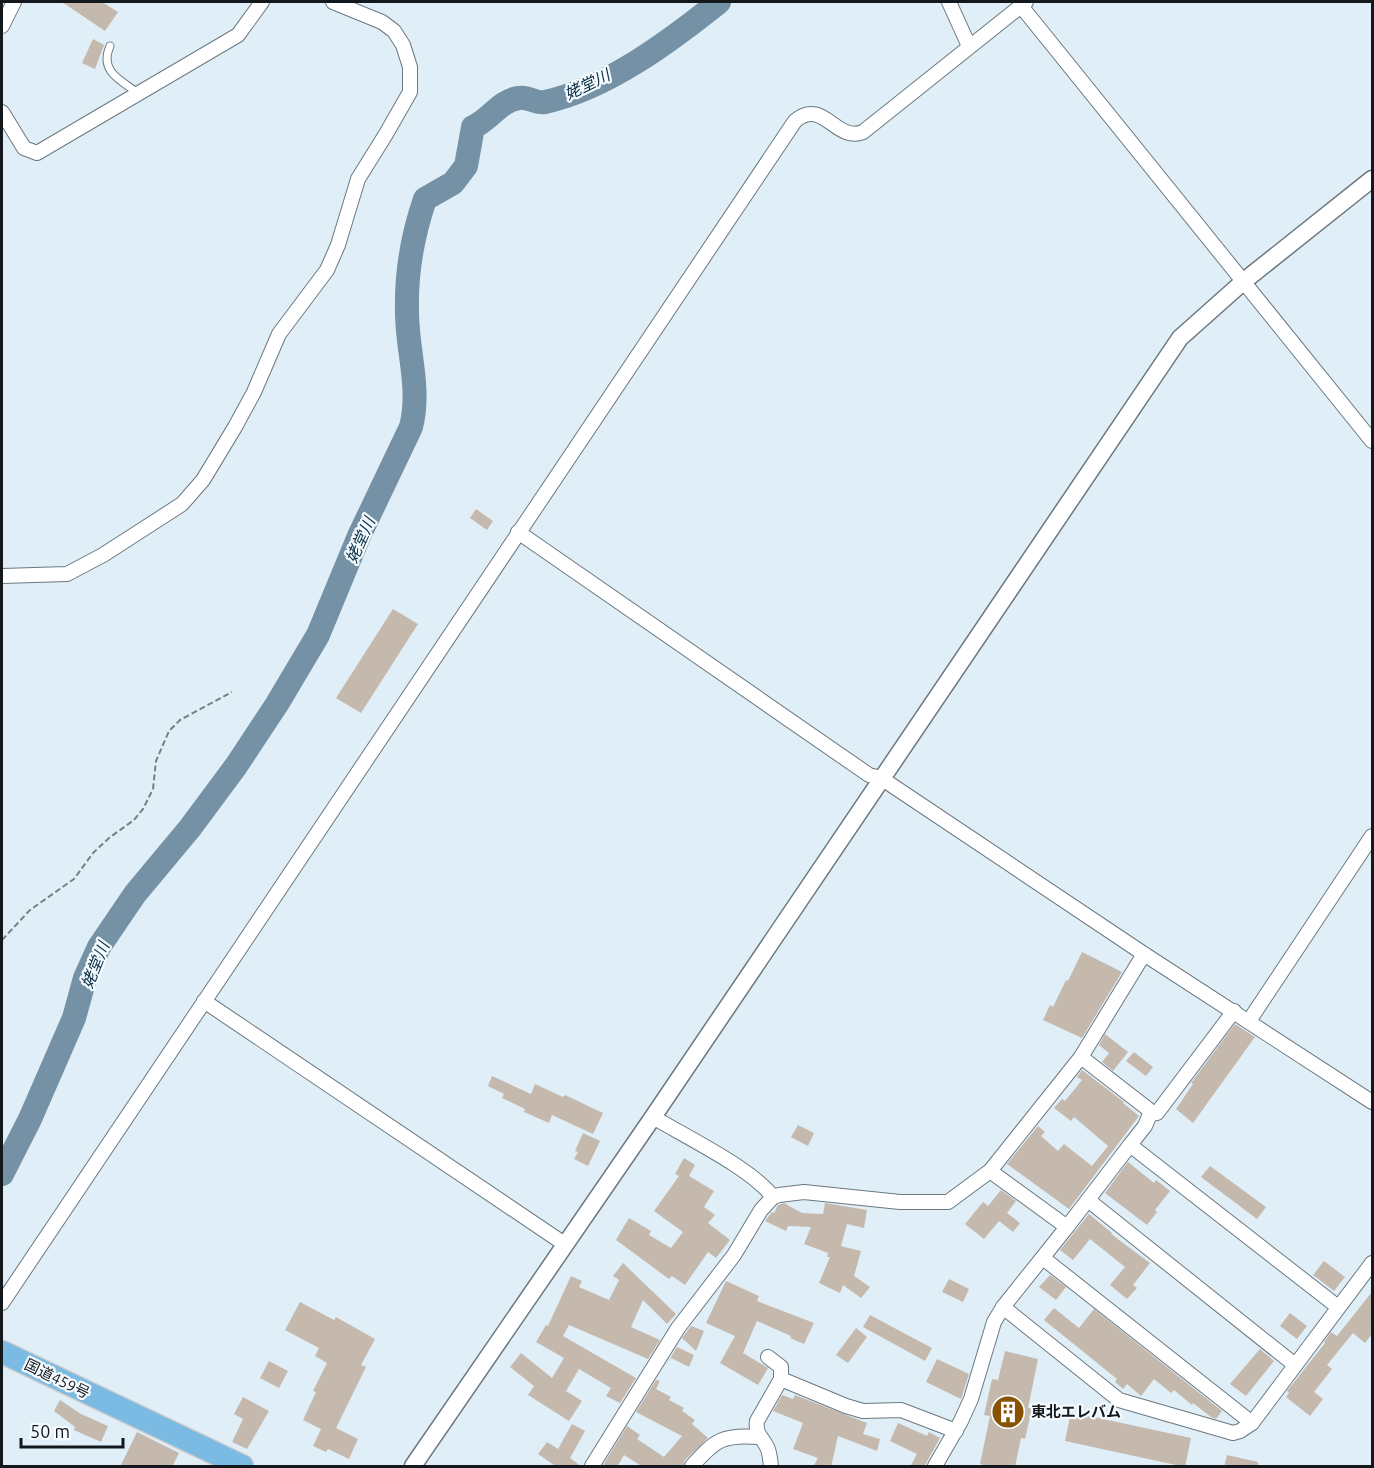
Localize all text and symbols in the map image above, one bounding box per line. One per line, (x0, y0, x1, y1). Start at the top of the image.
water label: 姥堂川 (561, 65, 614, 103)
water label: 姥堂川 (342, 513, 379, 566)
water label: 姥堂川 (78, 938, 113, 991)
street label: 国道459号 (22, 1355, 93, 1402)
building icon: 東北エレバム (990, 1394, 1026, 1430)
place label: 東北エレバム (1031, 1403, 1121, 1420)
scale bar (21, 1411, 123, 1449)
text: 50 m (30, 1421, 70, 1441)

